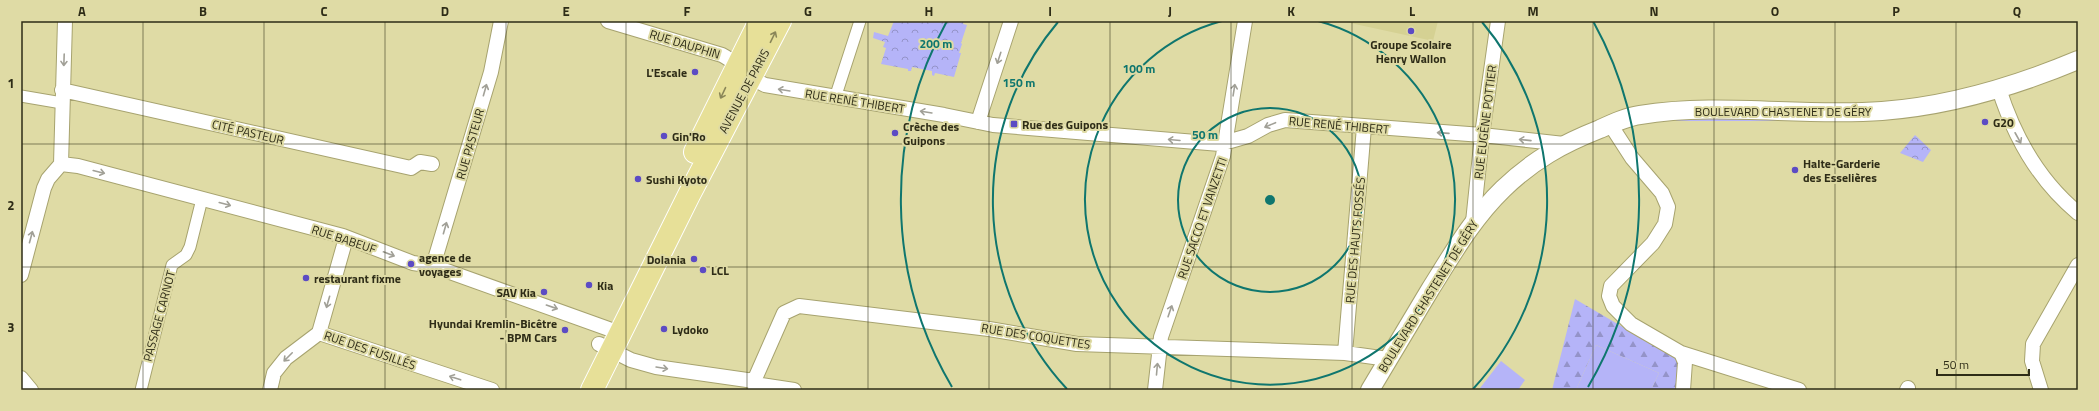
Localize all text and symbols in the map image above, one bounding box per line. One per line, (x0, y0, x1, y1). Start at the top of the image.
text: A (78, 1, 86, 21)
text: B (199, 1, 207, 21)
text: C (320, 1, 328, 21)
text: D (441, 1, 449, 21)
text: E (562, 1, 570, 21)
text: F (684, 1, 691, 21)
text: G (804, 1, 812, 21)
text: H (925, 1, 933, 21)
text: I (1048, 1, 1052, 21)
text: J (1168, 1, 1172, 21)
text: K (1287, 1, 1295, 21)
text: L (1409, 1, 1415, 21)
text: M (1527, 1, 1539, 21)
text: N (1649, 1, 1659, 21)
text: O (1771, 1, 1779, 21)
text: P (1892, 1, 1900, 21)
text: Q (2013, 1, 2021, 21)
street label: RUE DAUPHIN (647, 24, 723, 64)
marker: Groupe Scolaire Henry Wallon (1406, 26, 1416, 36)
one-way arrow (769, 31, 777, 43)
text: 200 m (920, 34, 952, 53)
place label: Groupe Scolaire Henry Wallon (1370, 35, 1452, 68)
street label: AVENUE DE PARIS (714, 45, 774, 137)
one-way arrow (995, 51, 1002, 64)
one-way arrow (60, 53, 67, 66)
text: 100 m (1123, 59, 1155, 78)
place label: L'Escale (646, 63, 687, 82)
street label: RUE EUGÈNE POTTIER (1469, 64, 1501, 180)
marker: L'Escale (690, 67, 700, 77)
text: 1 (7, 73, 15, 93)
text: 150 m (1003, 73, 1035, 92)
one-way arrow (482, 84, 489, 97)
street label: RUE RENÉ THIBERT (804, 84, 907, 118)
one-way arrow (1230, 84, 1238, 97)
one-way arrow (778, 85, 791, 93)
one-way arrow (719, 87, 726, 99)
street label: BOULEVARD CHASTENET DE GÉRY (1695, 102, 1872, 121)
street label: RUE PASTEUR (451, 106, 489, 182)
one-way arrow (920, 108, 933, 116)
street label: RUE RENÉ THIBERT (1288, 111, 1391, 139)
place label: G20 (1993, 113, 2014, 132)
street label: CITÉ PASTEUR (210, 114, 286, 150)
place label: Rue des Guipons (1022, 115, 1108, 134)
place label: Crèche des Guipons (903, 117, 960, 150)
marker: G20 (1980, 117, 1990, 127)
marker: Rue des Guipons (1009, 119, 1019, 129)
one-way arrow (1265, 122, 1277, 129)
text: 50 m (1192, 125, 1218, 144)
place label: Gin'Ro (672, 127, 706, 146)
marker: Crèche des Guipons (890, 128, 900, 138)
one-way arrow (1437, 129, 1450, 136)
marker: Gin'Ro (659, 131, 669, 141)
one-way arrow (2015, 132, 2023, 144)
one-way arrow (1519, 136, 1532, 144)
one-way arrow (1168, 137, 1181, 144)
place label: Halte-Garderie des Esselières (1803, 154, 1880, 187)
street label: RUE SACCO ET VANZETTI (1172, 155, 1232, 281)
marker: Halte-Garderie des Esselières (1790, 165, 1800, 175)
one-way arrow (92, 168, 105, 176)
place label: Sushi Kyoto (646, 170, 707, 189)
marker: Sushi Kyoto (633, 174, 643, 184)
street label: RUE DES HAUTS FOSSÉS (1340, 176, 1370, 304)
centre of rings (1263, 193, 1277, 207)
text: 2 (7, 195, 15, 215)
one-way arrow (218, 201, 231, 208)
street label: BOULEVARD CHASTENET DE GÉRY (1373, 216, 1483, 376)
street label: RUE BABEUF (309, 220, 379, 258)
one-way arrow (442, 222, 449, 235)
one-way arrow (28, 231, 35, 244)
place label: agence de voyages (419, 248, 471, 281)
place label: Dolania (647, 250, 686, 269)
one-way arrow (383, 251, 395, 259)
marker: Dolania (689, 254, 699, 264)
marker: agence de voyages (406, 259, 416, 269)
place label: LCL (711, 261, 729, 280)
marker: LCL (698, 265, 708, 275)
street label: PASSAGE CARNOT (138, 268, 180, 364)
place label: restaurant fixme (314, 269, 401, 288)
marker: restaurant fixme (301, 273, 311, 283)
place label: Kia (597, 276, 613, 295)
marker: Kia (584, 280, 594, 290)
place label: SAV Kia (496, 283, 536, 302)
marker: SAV Kia (539, 287, 549, 297)
one-way arrow (324, 296, 331, 309)
one-way arrow (546, 304, 558, 312)
one-way arrow (1167, 305, 1175, 317)
place label: Hyundai Kremlin-Bicêtre - BPM Cars (429, 314, 557, 347)
text: 3 (7, 317, 15, 337)
street label: RUE DES COQUETTES (980, 318, 1092, 354)
place label: Lydoko (672, 320, 709, 339)
marker: Lydoko (659, 324, 669, 334)
street label: RUE DES FUSILLÉS (322, 325, 418, 375)
marker: Hyundai Kremlin-Bicêtre - BPM Cars (560, 325, 570, 335)
scale bar (1937, 351, 2029, 377)
one-way arrow (283, 352, 293, 362)
text: 50 m (1943, 355, 1969, 374)
one-way arrow (1153, 363, 1161, 376)
one-way arrow (655, 364, 668, 372)
one-way arrow (449, 374, 462, 381)

